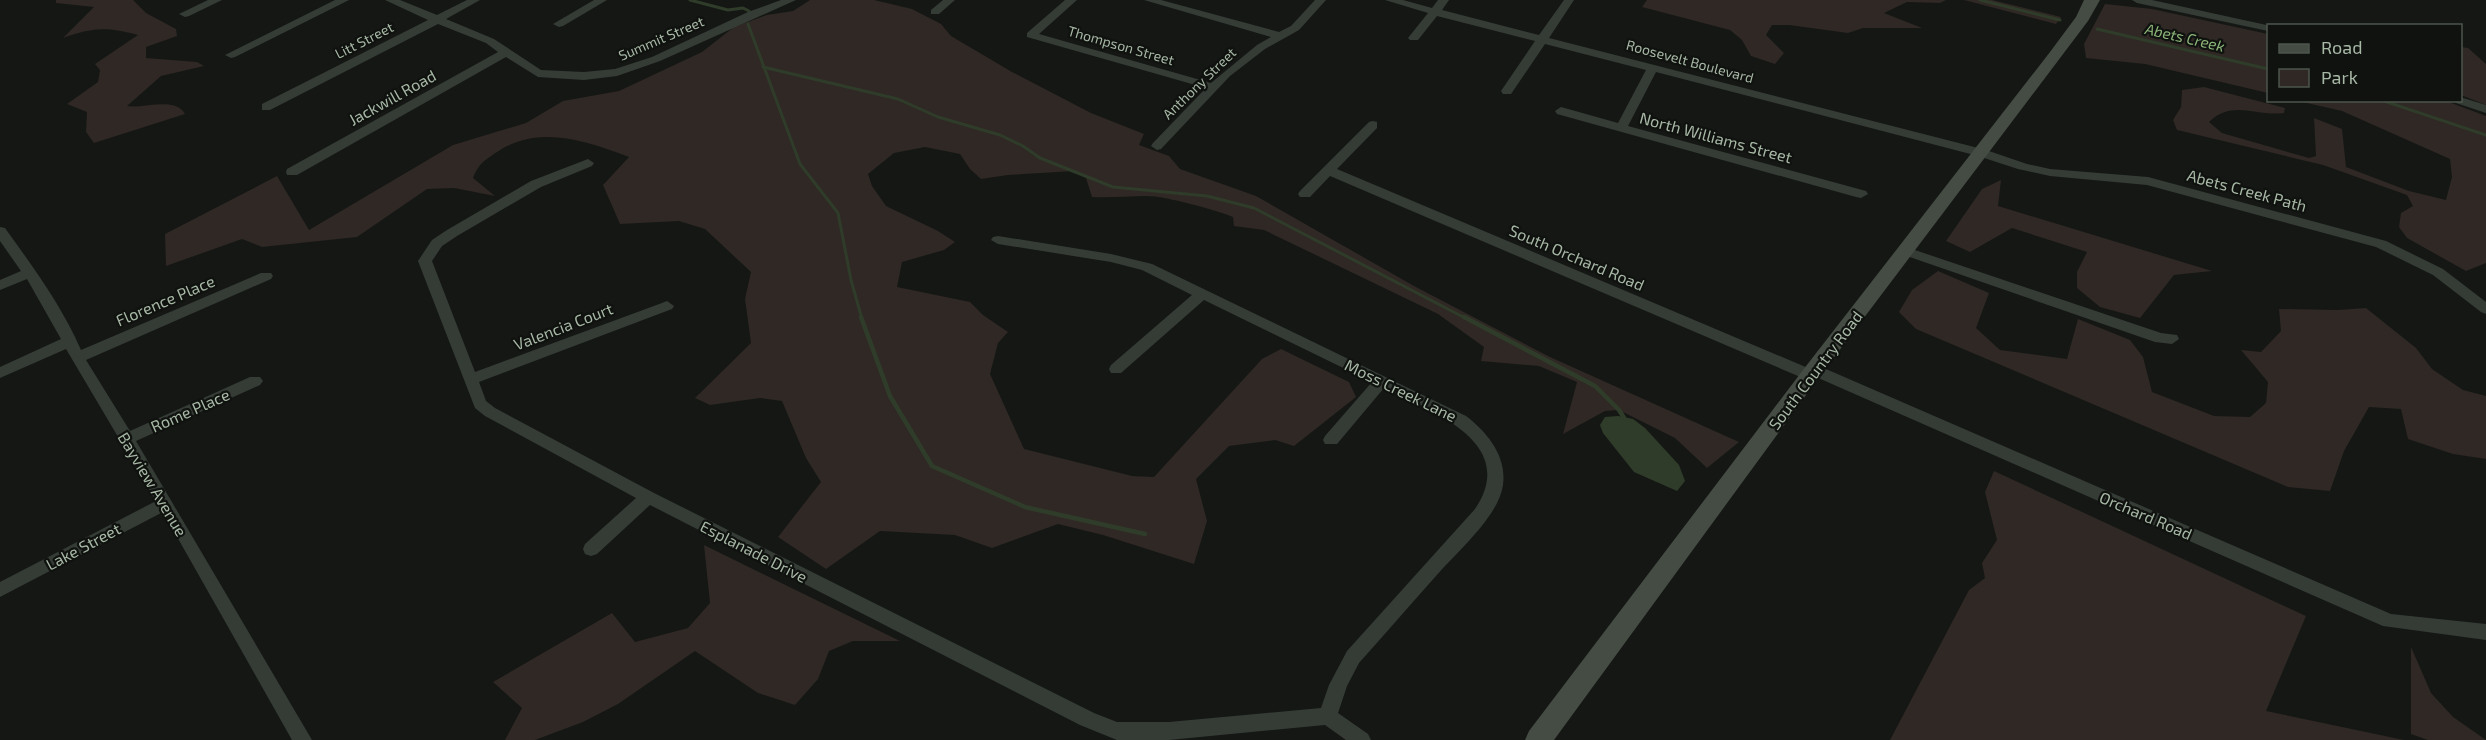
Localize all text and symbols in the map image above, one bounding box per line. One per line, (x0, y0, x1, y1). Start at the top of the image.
street label: Summit Street (616, 12, 706, 64)
street label: Litt Street (332, 18, 396, 62)
water label: Abets Creek (2143, 19, 2227, 55)
street label: Thompson Street (1066, 22, 1176, 68)
legend (2267, 24, 2462, 102)
street label: Roosevelt Boulevard (1624, 36, 1756, 86)
text: Road (2321, 36, 2362, 58)
street label: Anthony Street (1159, 44, 1239, 122)
street label: Jackwill Road (345, 65, 439, 129)
text: Park (2321, 66, 2358, 88)
street label: North Williams Street (1638, 107, 1794, 167)
street label: Abets Creek Path (2185, 165, 2309, 215)
street label: South Orchard Road (1507, 220, 1647, 294)
street label: Florence Place (113, 271, 217, 329)
street label: Valencia Court (511, 298, 615, 354)
street label: South Country Road (1764, 307, 1866, 433)
street label: Moss Creek Lane (1342, 355, 1460, 425)
street label: Rome Place (148, 384, 232, 436)
street label: Bayview Avenue (115, 429, 191, 539)
street label: Orchard Road (2097, 487, 2195, 543)
street label: Esplanade Drive (697, 516, 811, 586)
street label: Lake Street (43, 518, 123, 574)

